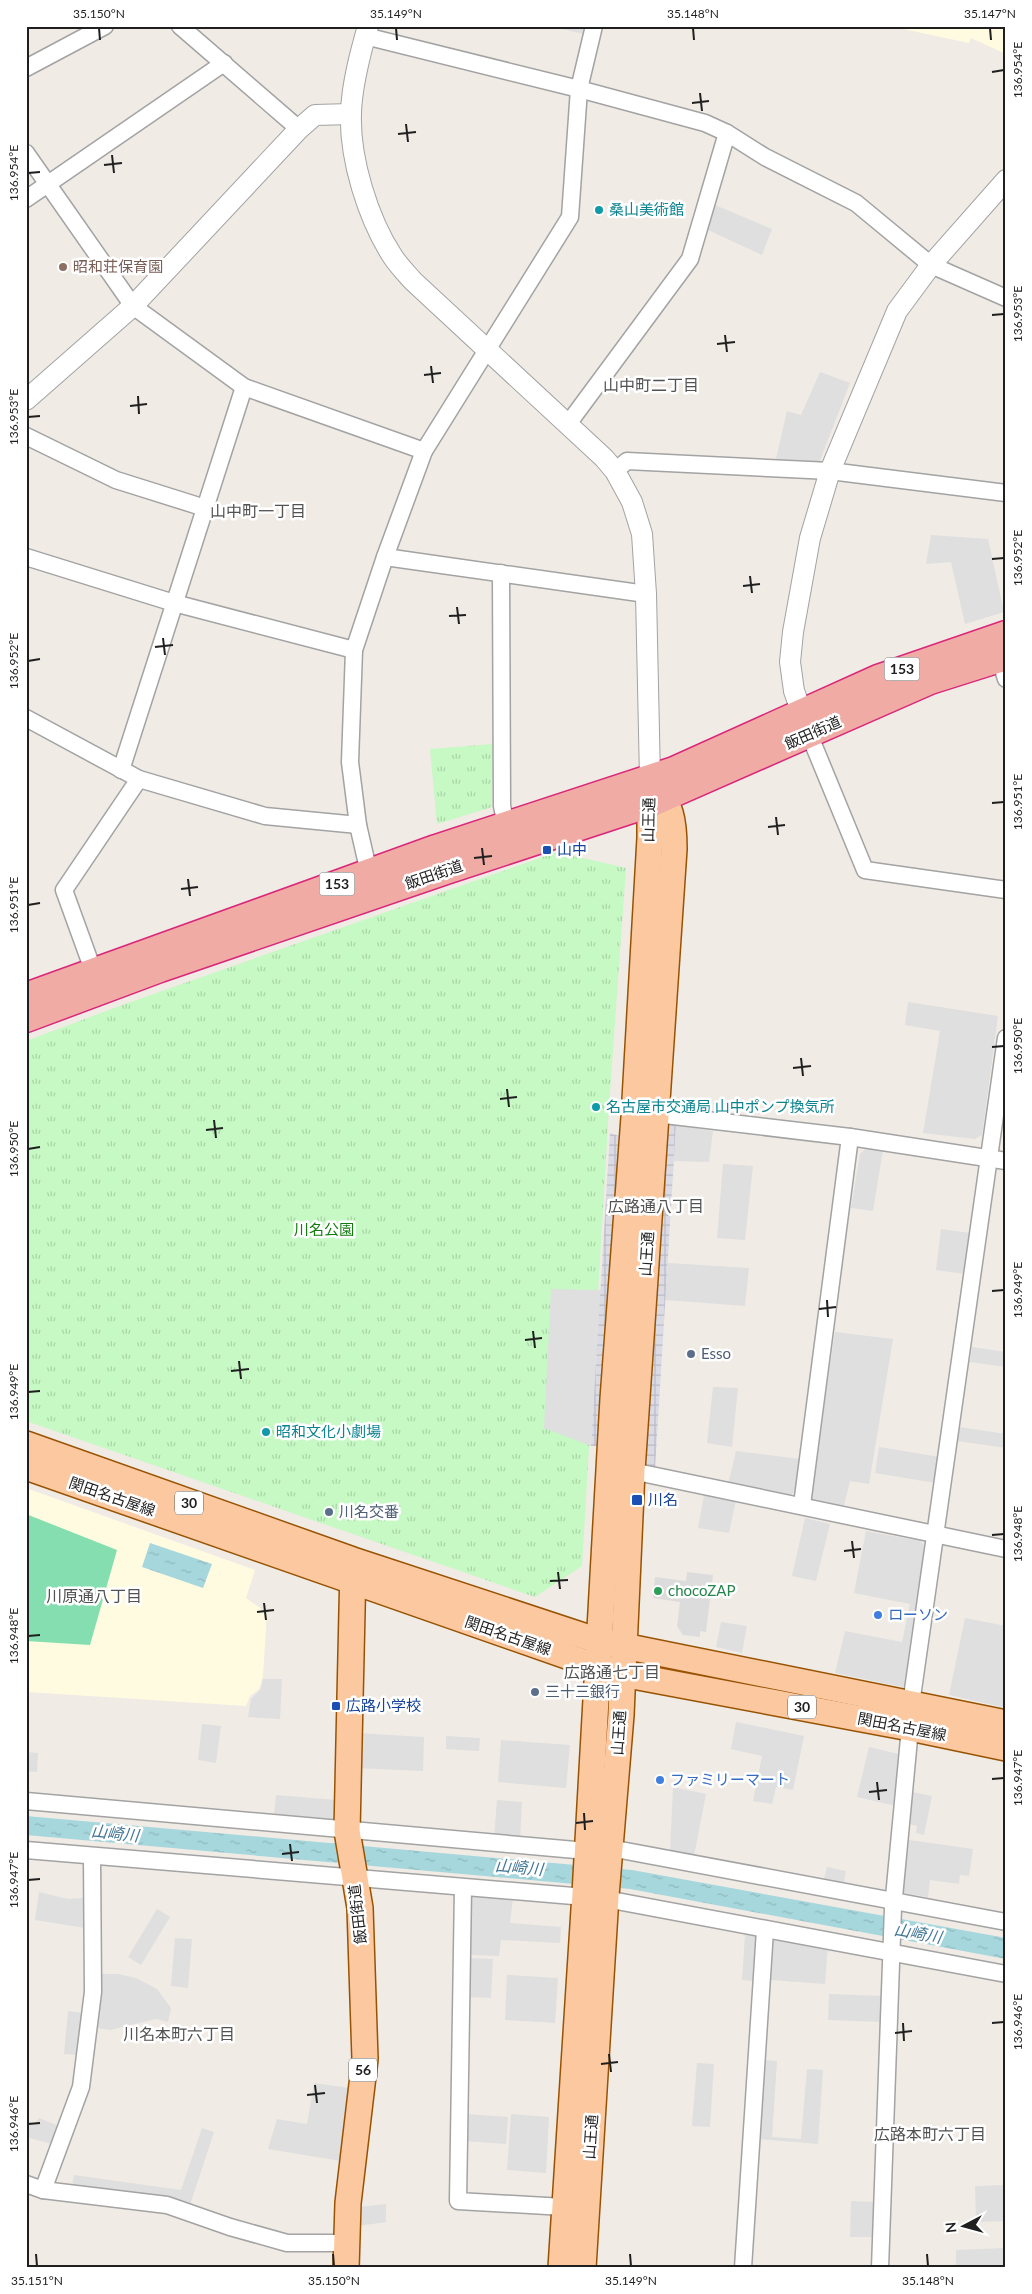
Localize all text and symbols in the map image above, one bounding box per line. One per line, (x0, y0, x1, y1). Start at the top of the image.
text: 35.150°N (73, 6, 125, 21)
text: 35.149°N (370, 6, 422, 21)
text: 35.148°N (667, 6, 719, 21)
text: 35.147°N (964, 6, 1016, 21)
text: 136.954°E (1010, 42, 1025, 98)
text: 136.954°E (6, 145, 21, 201)
place label: 桑山美術館 (609, 200, 684, 218)
marker: 桑山美術館 (593, 204, 605, 216)
place label: 昭和荘保育園 (73, 257, 163, 275)
marker: 昭和荘保育園 (57, 261, 69, 273)
text: 136.953°E (1010, 286, 1025, 342)
district label: 山中町二丁目 (603, 375, 699, 394)
text: 136.953°E (6, 389, 21, 445)
district label: 山中町一丁目 (210, 501, 306, 520)
text: 136.952°E (1010, 530, 1025, 586)
text: 136.952°E (6, 633, 21, 689)
road number: 153 (884, 658, 920, 681)
street label: 飯田街道 (782, 712, 844, 753)
text: 136.951°E (1010, 774, 1025, 830)
street label: 山王通 (639, 797, 657, 843)
place label: 山中 (557, 840, 587, 858)
marker: 山中 (541, 844, 553, 856)
street label: 飯田街道 (402, 856, 465, 892)
road number: 153 (320, 872, 354, 896)
text: 136.951°E (6, 877, 21, 933)
text: 136.950°E (1010, 1018, 1025, 1074)
place label: 名古屋市交通局 山中ポンプ換気所 (606, 1097, 834, 1115)
marker: 名古屋市交通局 山中ポンプ換気所 (590, 1101, 602, 1113)
text: 136.950°E (6, 1121, 21, 1177)
district label: 広路通八丁目 (608, 1196, 704, 1215)
park label: 川名公園 (294, 1220, 354, 1238)
street label: 山王通 (635, 1231, 657, 1277)
text: 136.949°E (1010, 1262, 1025, 1318)
place label: Esso (701, 1344, 731, 1362)
marker: Esso (685, 1348, 697, 1360)
text: 136.949°E (6, 1364, 21, 1420)
place label: 昭和文化小劇場 (276, 1422, 381, 1440)
marker: 昭和文化小劇場 (260, 1426, 272, 1438)
street label: 関田名古屋線 (67, 1473, 158, 1519)
place label: 川名 (648, 1490, 678, 1508)
road number: 30 (175, 1492, 203, 1515)
marker: 川名 (630, 1493, 644, 1507)
place label: 川名交番 (339, 1502, 399, 1520)
marker: 川名交番 (323, 1506, 335, 1518)
text: 136.948°E (1010, 1506, 1025, 1562)
place label: chocoZAP (668, 1581, 735, 1599)
marker: chocoZAP (652, 1585, 664, 1597)
district label: 川原通八丁目 (46, 1586, 142, 1605)
place label: ローソン (888, 1605, 948, 1623)
text: 136.948°E (6, 1608, 21, 1664)
marker: ローソン (872, 1609, 884, 1621)
street label: 関田名古屋線 (463, 1612, 554, 1658)
district label: 広路通七丁目 (564, 1662, 660, 1681)
place label: 三十三銀行 (545, 1682, 620, 1700)
marker: 三十三銀行 (529, 1686, 541, 1698)
road number: 30 (788, 1695, 816, 1718)
place label: 広路小学校 (346, 1696, 421, 1714)
marker: 広路小学校 (330, 1700, 342, 1712)
street label: 関田名古屋線 (856, 1709, 948, 1743)
street label: 山王通 (607, 1710, 629, 1756)
text: 136.947°E (1010, 1750, 1025, 1806)
place label: ファミリーマート (670, 1770, 790, 1788)
marker: ファミリーマート (654, 1774, 666, 1786)
water label: 山崎川 (90, 1821, 142, 1845)
text: 136.947°E (6, 1852, 21, 1908)
water label: 山崎川 (494, 1855, 546, 1878)
street label: 飯田街道 (344, 1883, 370, 1945)
water label: 山崎川 (893, 1919, 945, 1946)
text: 136.946°E (1010, 1994, 1025, 2050)
district label: 川名本町六丁目 (123, 2024, 235, 2043)
road number: 56 (349, 2058, 377, 2082)
text: 136.946°E (6, 2096, 21, 2152)
street label: 山王通 (579, 2114, 601, 2160)
district label: 広路本町六丁目 (874, 2124, 986, 2143)
north arrow (940, 2202, 990, 2252)
text: N (942, 2221, 960, 2234)
text: 35.151°N (11, 2273, 63, 2288)
text: 35.150°N (308, 2273, 360, 2288)
text: 35.149°N (605, 2273, 657, 2288)
text: 35.148°N (902, 2273, 954, 2288)

